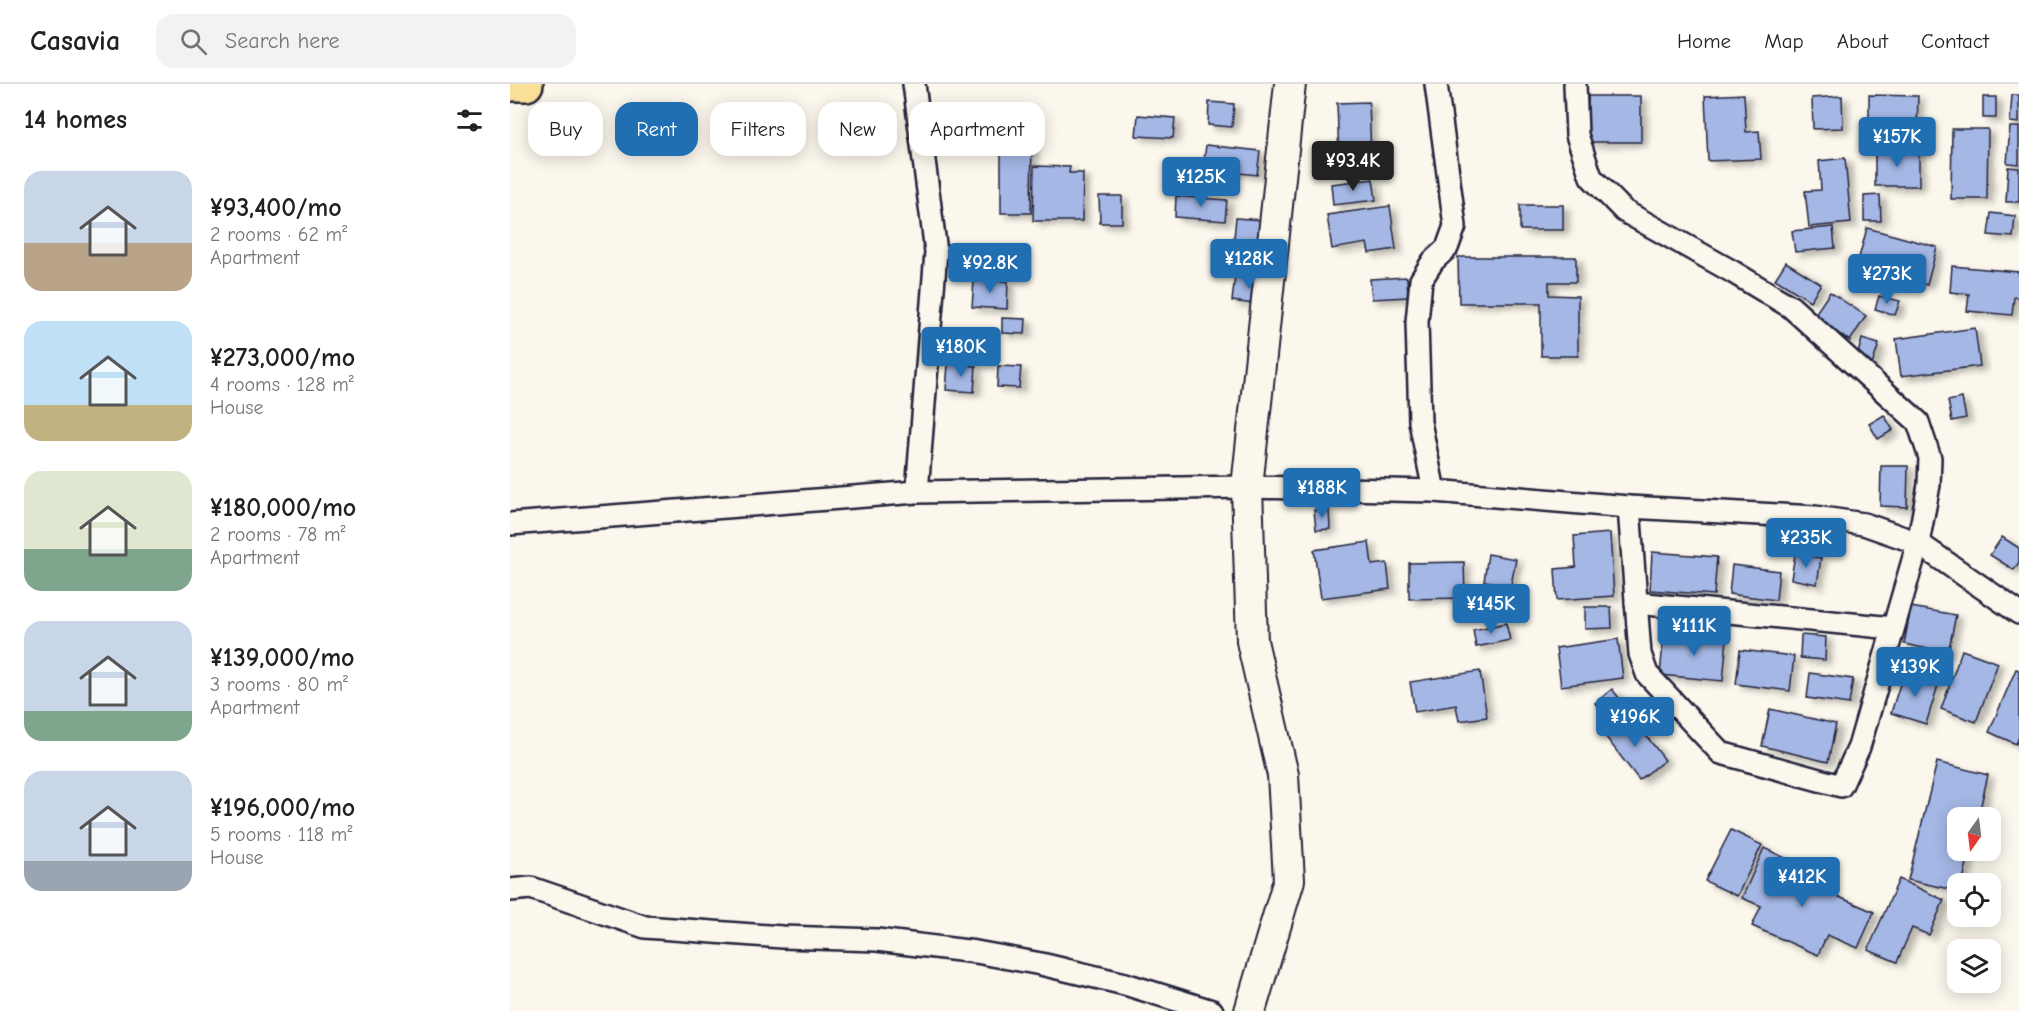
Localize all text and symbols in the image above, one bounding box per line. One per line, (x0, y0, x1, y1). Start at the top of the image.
search box (156, 14, 576, 68)
text: Casavia (30, 25, 120, 57)
icon: search (177, 25, 210, 58)
text: Search here (225, 28, 340, 54)
text: Home (1677, 29, 1731, 53)
text: Map (1764, 29, 1804, 53)
text: About (1837, 29, 1888, 53)
text: Contact (1921, 29, 1989, 53)
chip: Buy (528, 102, 603, 156)
chip: Rent (615, 102, 698, 156)
chip: Filters (710, 102, 806, 156)
chip: New (818, 102, 897, 156)
chip: Apartment (909, 102, 1045, 156)
icon: filters (453, 104, 486, 137)
text: 14 homes (24, 105, 127, 135)
pin: ¥157K (1855, 117, 1939, 168)
text: ¥157K (1873, 125, 1921, 148)
pin: ¥93.4K (1304, 141, 1402, 192)
text: ¥93.4K (1326, 149, 1380, 172)
pin: ¥125K (1159, 157, 1243, 208)
text: ¥125K (1176, 165, 1226, 188)
text: ¥93,400/mo (210, 193, 342, 223)
icon: home (72, 195, 144, 267)
text: 2 rooms · 62 m² (210, 223, 347, 246)
pin: ¥128K (1207, 239, 1291, 290)
pin: ¥92.8K (941, 243, 1039, 294)
text: Apartment (210, 246, 300, 269)
text: ¥128K (1224, 247, 1274, 270)
text: ¥92.8K (962, 251, 1018, 274)
pin: ¥273K (1845, 254, 1929, 305)
text: ¥273K (1862, 262, 1912, 285)
pin: ¥180K (919, 327, 1003, 378)
text: ¥180K (936, 335, 986, 358)
text: ¥273,000/mo (210, 343, 355, 373)
icon: home (72, 345, 144, 417)
text: 4 rooms · 128 m² (210, 373, 354, 396)
text: House (210, 396, 264, 419)
pin: ¥188K (1280, 468, 1364, 519)
text: ¥188K (1297, 476, 1347, 499)
text: ¥180,000/mo (210, 493, 356, 523)
icon: home (72, 495, 144, 567)
pin: ¥235K (1764, 518, 1848, 569)
text: 2 rooms · 78 m² (210, 523, 346, 546)
text: ¥235K (1780, 526, 1832, 549)
text: Apartment (210, 546, 300, 569)
pin: ¥145K (1449, 584, 1533, 635)
text: ¥145K (1467, 592, 1515, 615)
pin: ¥111K (1652, 606, 1736, 657)
text: ¥111K (1672, 614, 1716, 637)
text: ¥139,000/mo (210, 643, 355, 673)
icon: home (72, 645, 144, 717)
pin: ¥139K (1873, 647, 1957, 698)
text: ¥139K (1890, 655, 1940, 678)
text: 3 rooms · 80 m² (210, 673, 348, 696)
text: Apartment (210, 696, 300, 719)
pin: ¥196K (1593, 697, 1677, 748)
text: ¥196K (1610, 705, 1660, 728)
text: ¥196,000/mo (210, 793, 355, 823)
icon: home (72, 795, 144, 867)
north arrow (1947, 807, 2001, 861)
map controls (1947, 807, 2001, 993)
text: 5 rooms · 118 m² (210, 823, 352, 846)
text: House (210, 846, 264, 869)
pin: ¥412K (1760, 857, 1844, 908)
text: ¥412K (1778, 865, 1826, 888)
button: locate (1947, 873, 2001, 927)
button: layers (1947, 939, 2001, 993)

